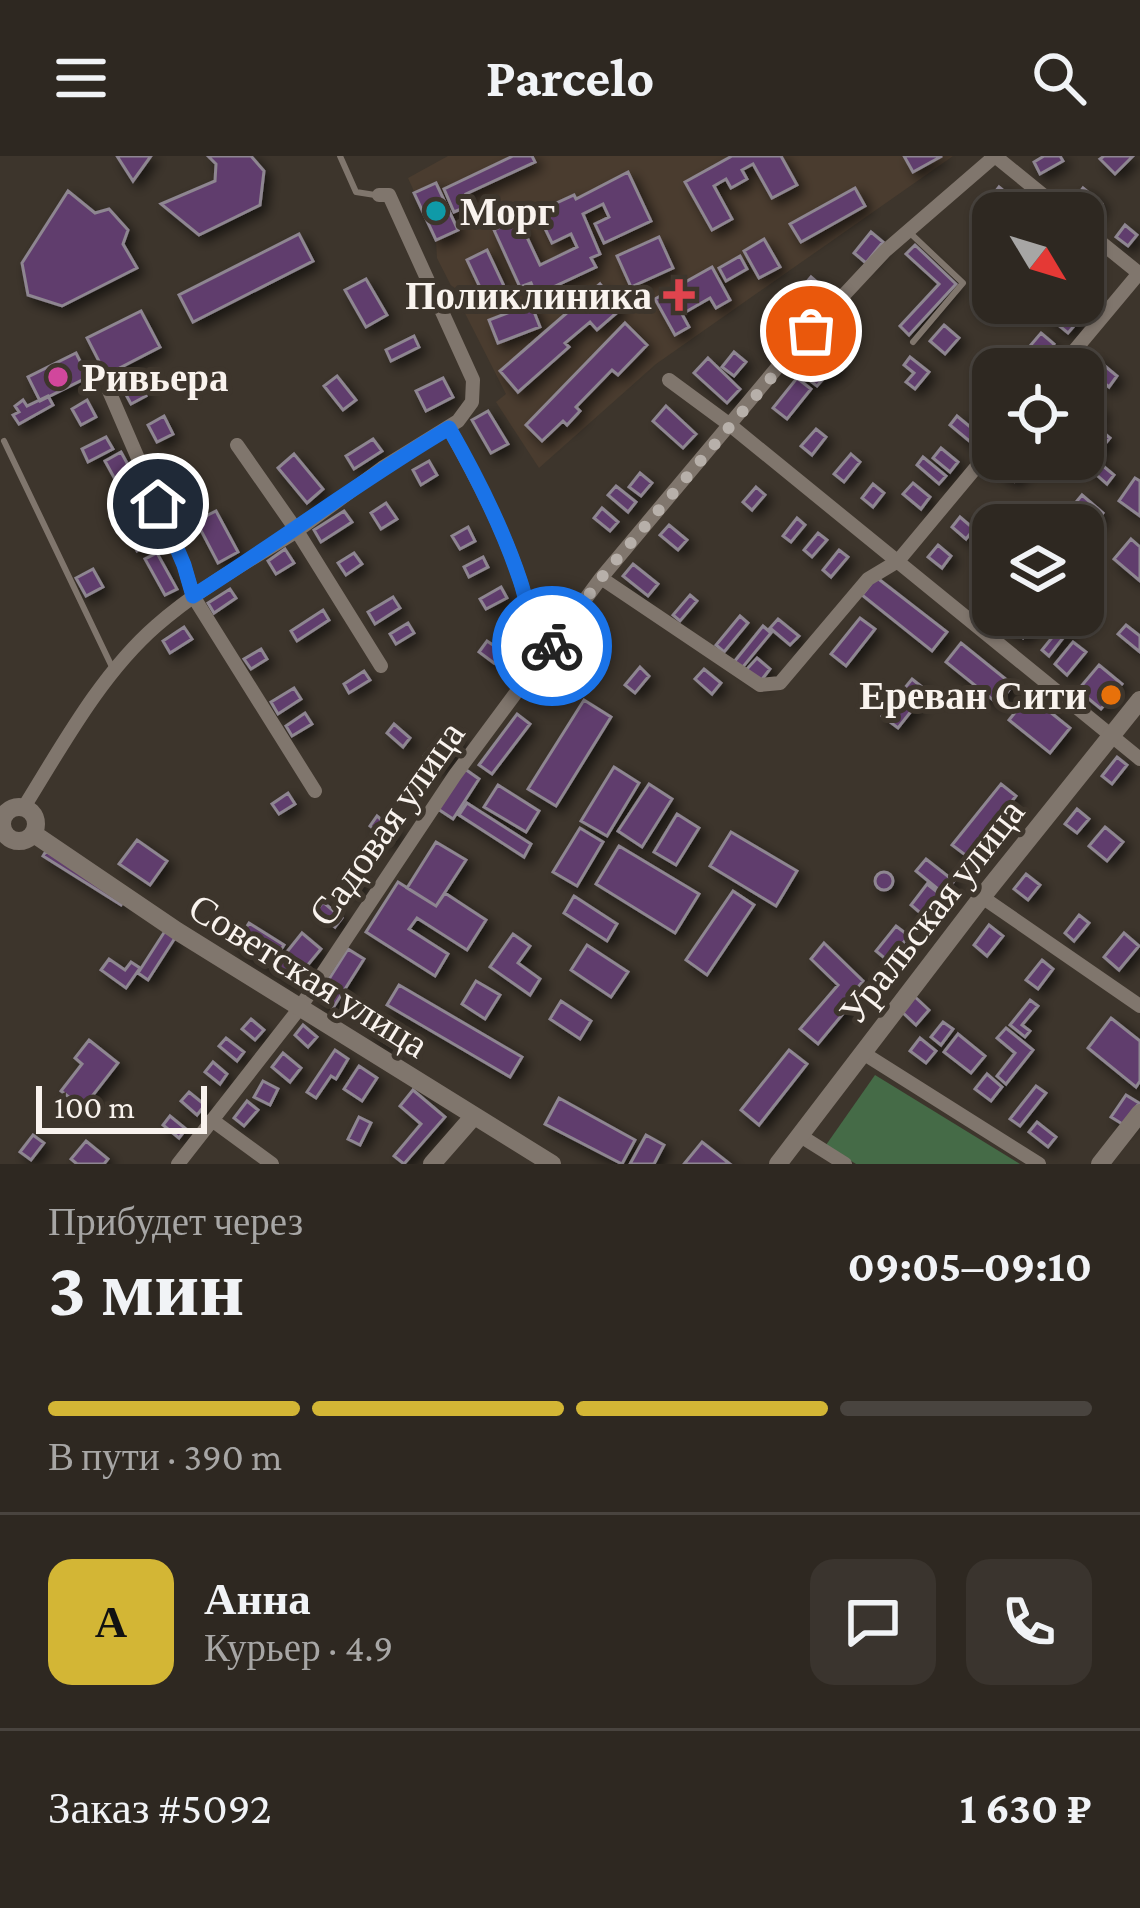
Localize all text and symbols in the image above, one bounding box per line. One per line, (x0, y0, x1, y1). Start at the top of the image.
icon: menu (48, 45, 114, 111)
icon: search (1026, 45, 1092, 111)
text: Parcelo (486, 48, 654, 108)
place label: Морг (460, 190, 555, 234)
north arrow (972, 192, 1104, 324)
map controls (972, 192, 1104, 636)
marker: Морг (423, 198, 449, 224)
place label: Поликлиника (405, 274, 652, 317)
marker: Поликлиника (663, 279, 695, 311)
pin (760, 280, 862, 382)
icon: bag (778, 298, 844, 364)
button: locate (972, 348, 1104, 480)
place label: Ривьера (82, 356, 228, 400)
marker: Ривьера (45, 364, 71, 390)
pin (107, 453, 209, 555)
icon: home (125, 471, 191, 537)
button: layers (972, 504, 1104, 636)
courier (492, 586, 612, 706)
icon: bike (519, 613, 585, 679)
place label: Ереван Сити (859, 674, 1087, 718)
marker: Ереван Сити (1098, 682, 1124, 708)
street label: Садовая улица (300, 713, 474, 934)
street label: Уральская улица (830, 790, 1033, 1033)
street label: Советская улица (181, 885, 436, 1067)
scale bar (36, 1080, 207, 1133)
text: 100 m (54, 1088, 135, 1125)
text: Прибудет через (48, 1200, 303, 1243)
text: 09:05–09:10 (848, 1241, 1092, 1291)
text: 3 мин (48, 1245, 244, 1332)
text: В пути · 390 m (48, 1435, 282, 1478)
button: chat (810, 1559, 936, 1685)
button: phone (966, 1559, 1092, 1685)
text: Анна (204, 1574, 311, 1624)
text: А (95, 1597, 127, 1647)
text: Курьер · 4.9 (204, 1626, 393, 1669)
text: Заказ #5092 (48, 1783, 271, 1833)
text: 1 630 ₽ (960, 1783, 1092, 1833)

